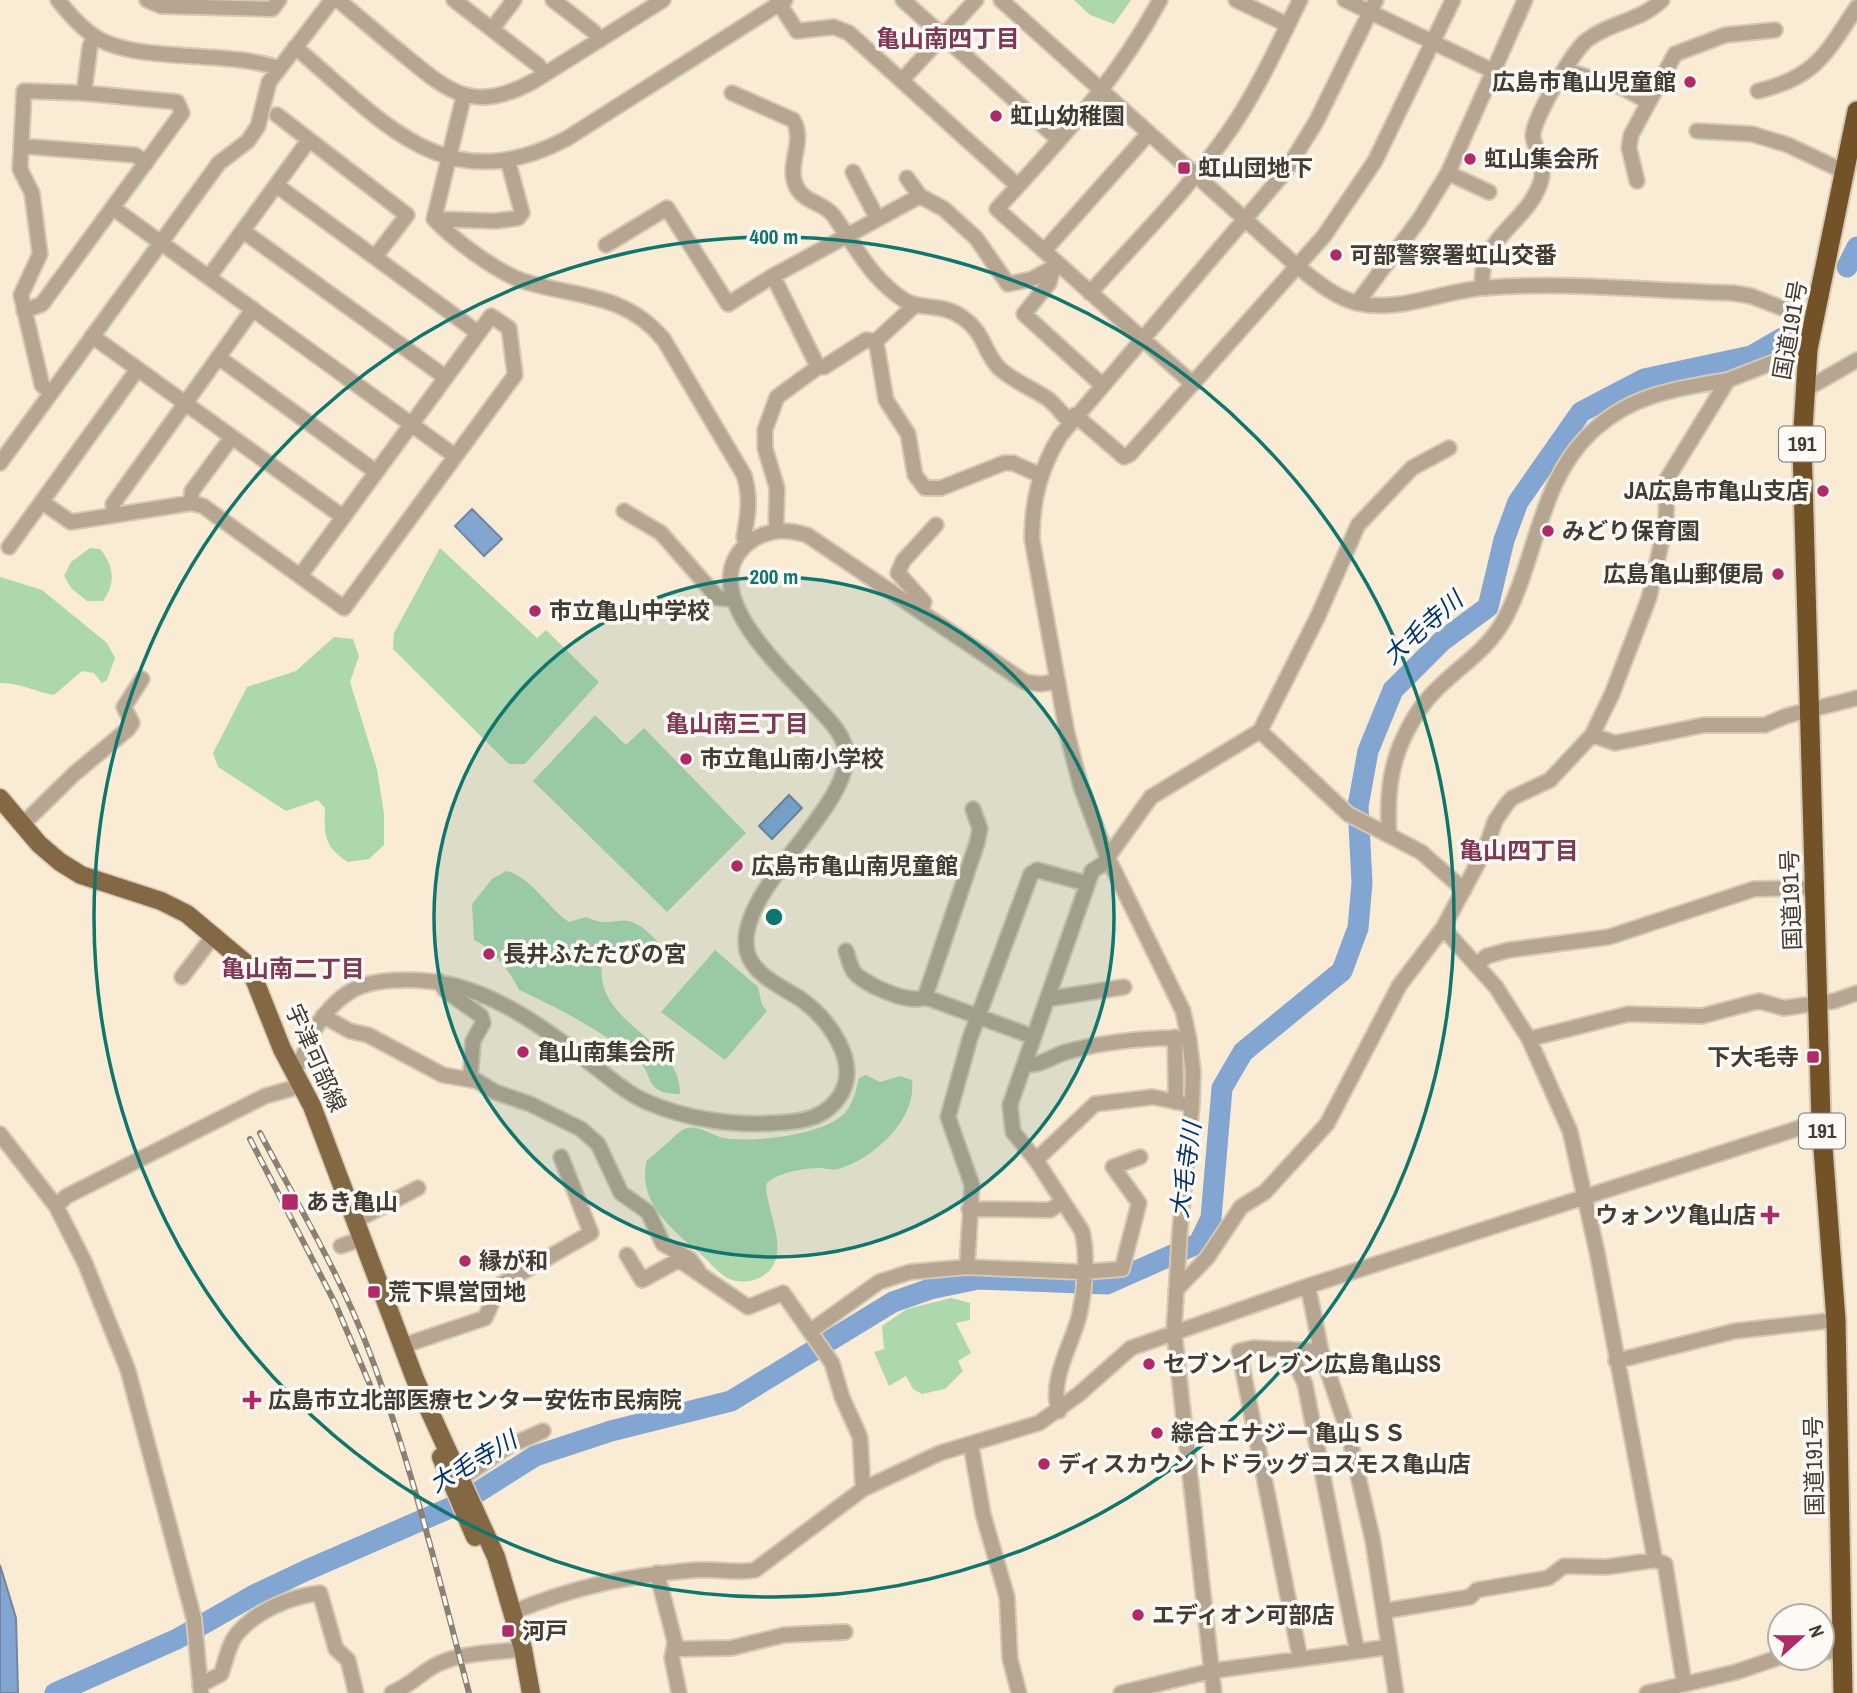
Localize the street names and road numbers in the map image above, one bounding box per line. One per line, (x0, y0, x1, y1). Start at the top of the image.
street label: 国道191号 (1766, 278, 1813, 382)
road number: 191 (1779, 426, 1825, 462)
street label: 国道191号 (1773, 849, 1808, 951)
street label: 宇津可部線 (279, 999, 354, 1117)
road number: 191 (1799, 1114, 1845, 1148)
street label: 国道191号 (1797, 1416, 1830, 1517)

